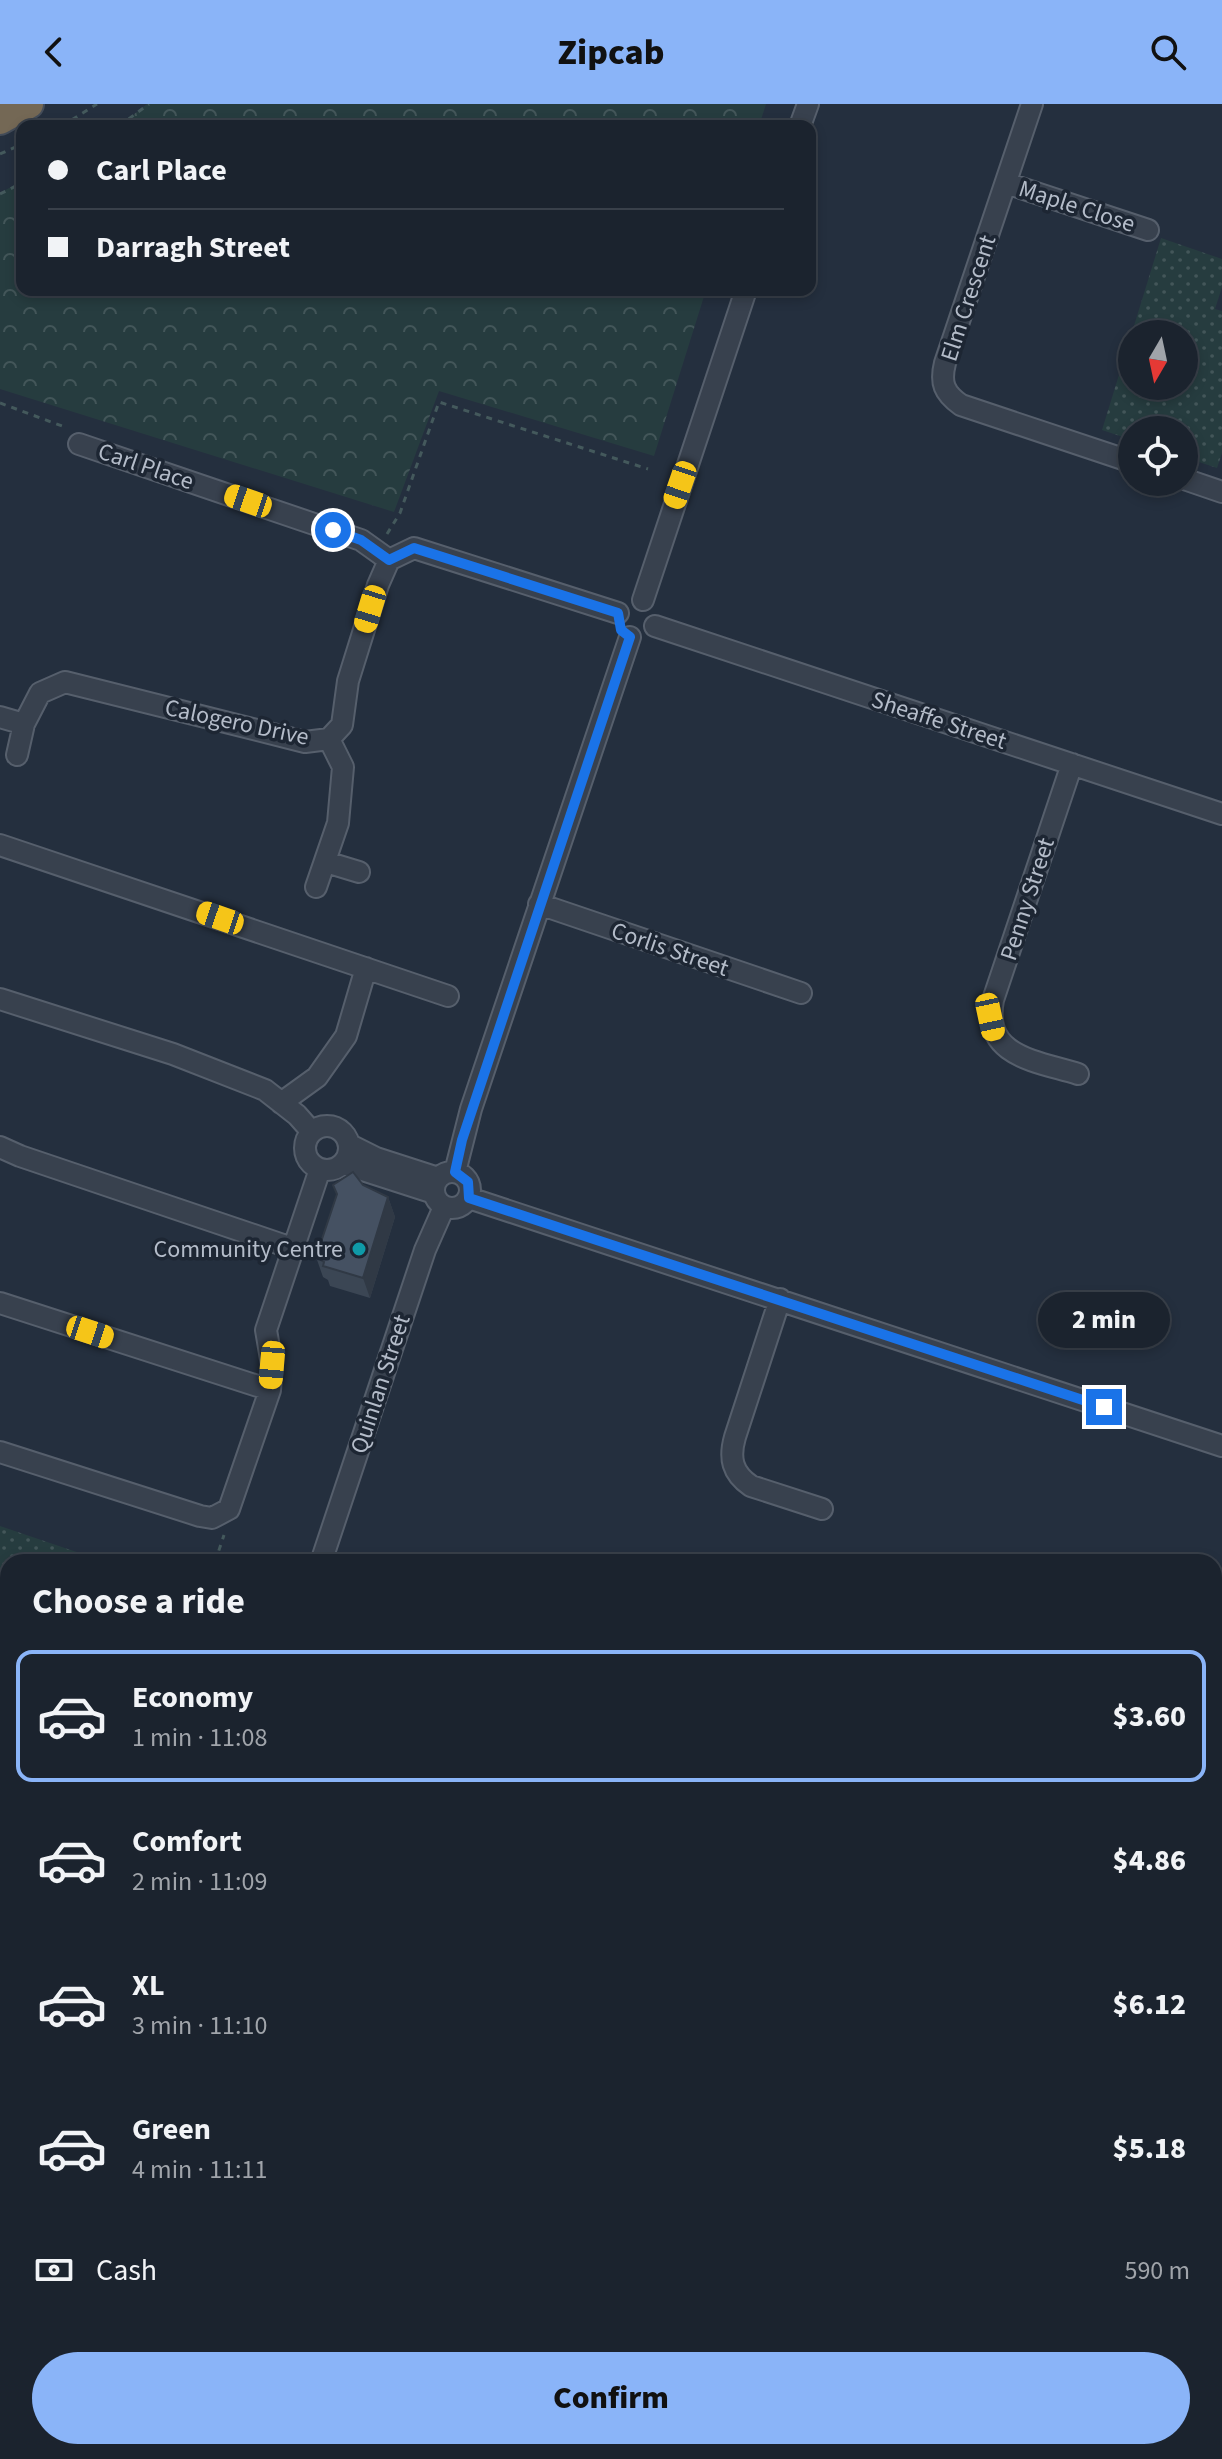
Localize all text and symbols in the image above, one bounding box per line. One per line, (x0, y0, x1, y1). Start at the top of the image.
text: Zipcab (558, 27, 664, 78)
icon: back (32, 30, 76, 74)
icon: search (1146, 30, 1190, 74)
text: Carl Place (96, 149, 227, 192)
street label: Maple Close (1014, 171, 1140, 242)
text: Darragh Street (96, 226, 290, 269)
street label: Elm Crescent (932, 231, 1005, 366)
north arrow (1118, 320, 1198, 400)
map controls (1118, 320, 1198, 496)
button: locate (1118, 416, 1198, 496)
street label: Carl Place (93, 434, 198, 499)
car (661, 458, 699, 512)
car (221, 482, 275, 520)
route start (315, 512, 351, 548)
car (352, 583, 388, 635)
street label: Sheaffe Street (867, 682, 1011, 759)
street label: Calogero Drive (162, 690, 312, 755)
street label: Penny Street (991, 833, 1064, 965)
car (193, 899, 247, 937)
street label: Corlis Street (606, 913, 733, 986)
car (973, 991, 1007, 1043)
place label: Community Centre (153, 1232, 343, 1267)
marker: Community Centre (350, 1240, 368, 1258)
callout: 2 min (1038, 1291, 1170, 1347)
text: 2 min (1072, 1301, 1136, 1338)
street label: Quinlan Street (342, 1310, 419, 1458)
car (63, 1313, 117, 1351)
car (258, 1340, 286, 1390)
route end (1086, 1389, 1122, 1425)
text: Choose a ride (32, 1576, 245, 1627)
text: Economy (132, 1676, 253, 1719)
icon: car (36, 1680, 108, 1752)
text: $3.60 (1113, 1695, 1186, 1738)
text: 1 min · 11:08 (132, 1719, 267, 1756)
text: Comfort (132, 1820, 242, 1863)
icon: car (36, 1824, 108, 1896)
text: $4.86 (1113, 1839, 1186, 1882)
text: 2 min · 11:09 (132, 1863, 267, 1900)
text: XL (132, 1964, 165, 2007)
icon: car (36, 1968, 108, 2040)
text: $6.12 (1113, 1983, 1186, 2026)
text: 3 min · 11:10 (132, 2007, 267, 2044)
text: Green (132, 2108, 211, 2151)
icon: car (36, 2112, 108, 2184)
text: $5.18 (1113, 2127, 1186, 2170)
text: 4 min · 11:11 (132, 2151, 267, 2188)
icon: cash (32, 2248, 76, 2292)
text: Cash (96, 2249, 157, 2292)
text: 590 m (1124, 2252, 1190, 2289)
button: Confirm (32, 2352, 1190, 2444)

